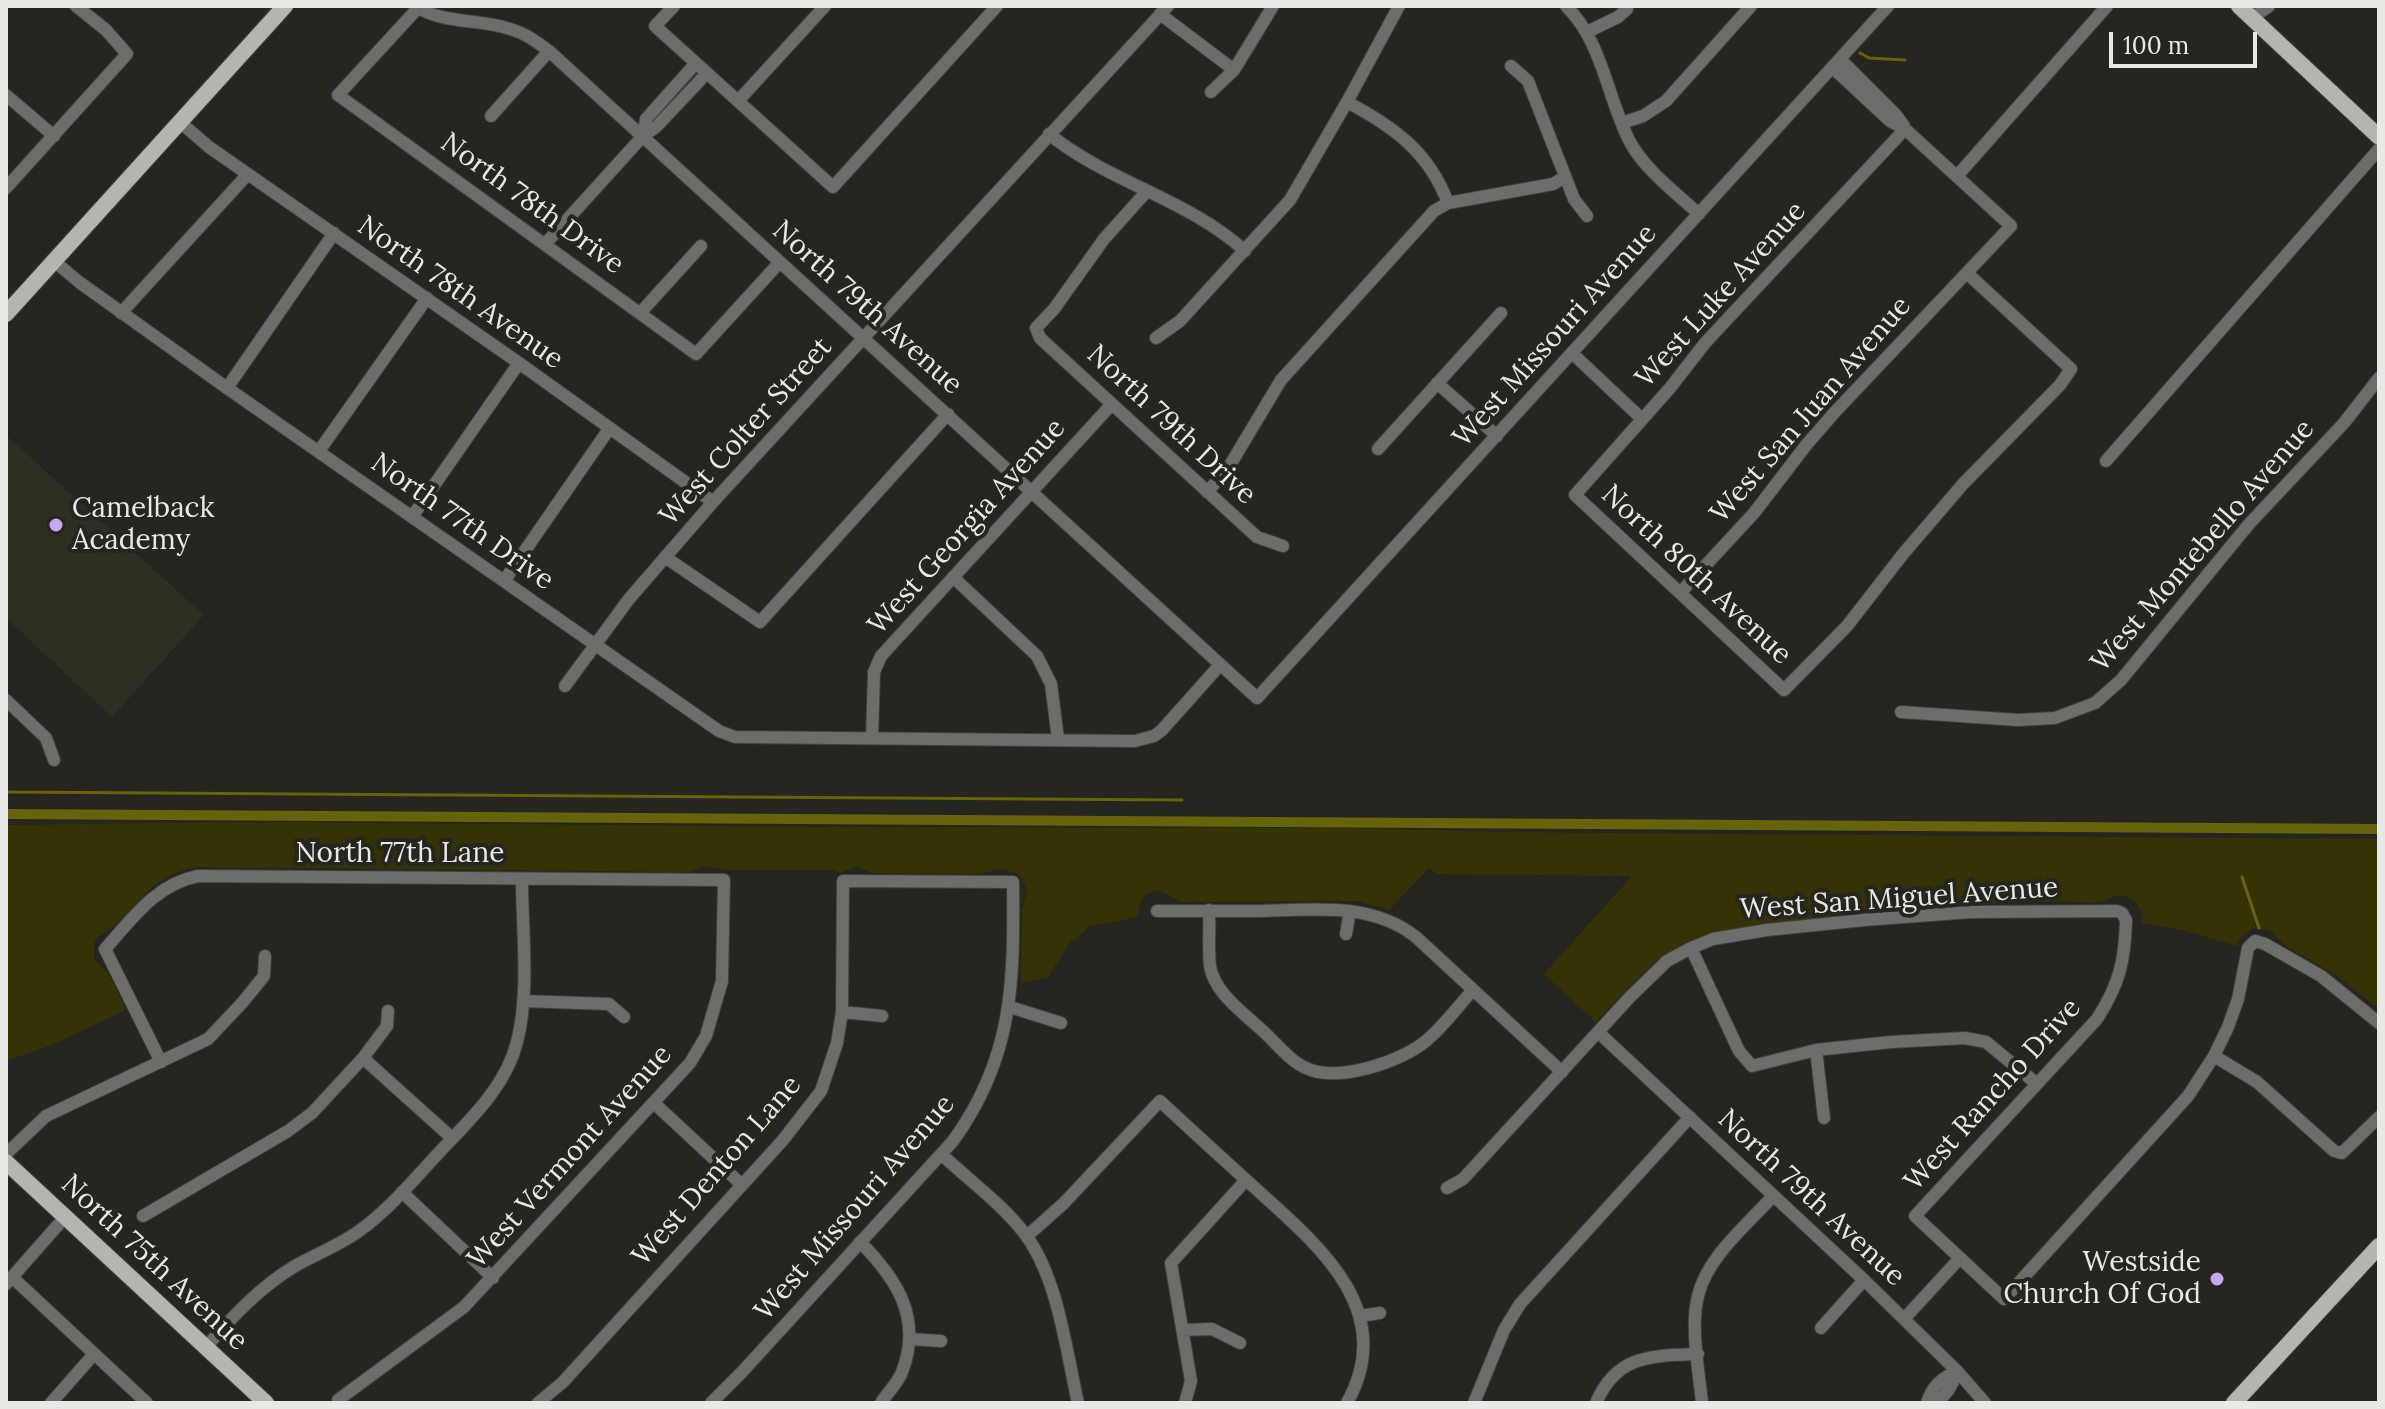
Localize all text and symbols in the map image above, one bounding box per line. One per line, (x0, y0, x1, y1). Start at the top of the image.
scale bar (2113, 16, 2261, 66)
text: 100 m (2123, 30, 2189, 61)
street label: North 78th Drive (434, 126, 630, 282)
street label: West Luke Avenue (1629, 195, 1813, 395)
street label: North 78th Avenue (351, 209, 569, 377)
street label: North 79th Avenue (765, 214, 969, 402)
street label: West Missouri Avenue (1446, 218, 1664, 454)
street label: West San Juan Avenue (1704, 290, 1918, 530)
street label: West Colter Street (653, 331, 839, 533)
street label: North 79th Drive (1080, 338, 1262, 512)
street label: West Georgia Avenue (861, 412, 1073, 642)
street label: West Montebello Avenue (2084, 413, 2322, 679)
street label: North 77th Drive (364, 446, 560, 598)
street label: North 80th Avenue (1594, 478, 1798, 672)
place label: Camelback Academy (72, 492, 215, 558)
marker: Camelback Academy (47, 516, 65, 534)
street label: North 77th Lane (296, 837, 504, 871)
street label: West San Miguel Avenue (1739, 871, 2059, 927)
street label: West Rancho Drive (1898, 992, 2088, 1198)
street label: West Vermont Avenue (461, 1038, 679, 1276)
street label: West Denton Lane (625, 1069, 809, 1273)
street label: West Missouri Avenue (748, 1088, 962, 1328)
street label: North 79th Avenue (1710, 1103, 1912, 1293)
street label: North 75th Avenue (54, 1168, 254, 1358)
place label: Westside Church Of God (2003, 1246, 2201, 1312)
marker: Westside Church Of God (2208, 1270, 2226, 1288)

